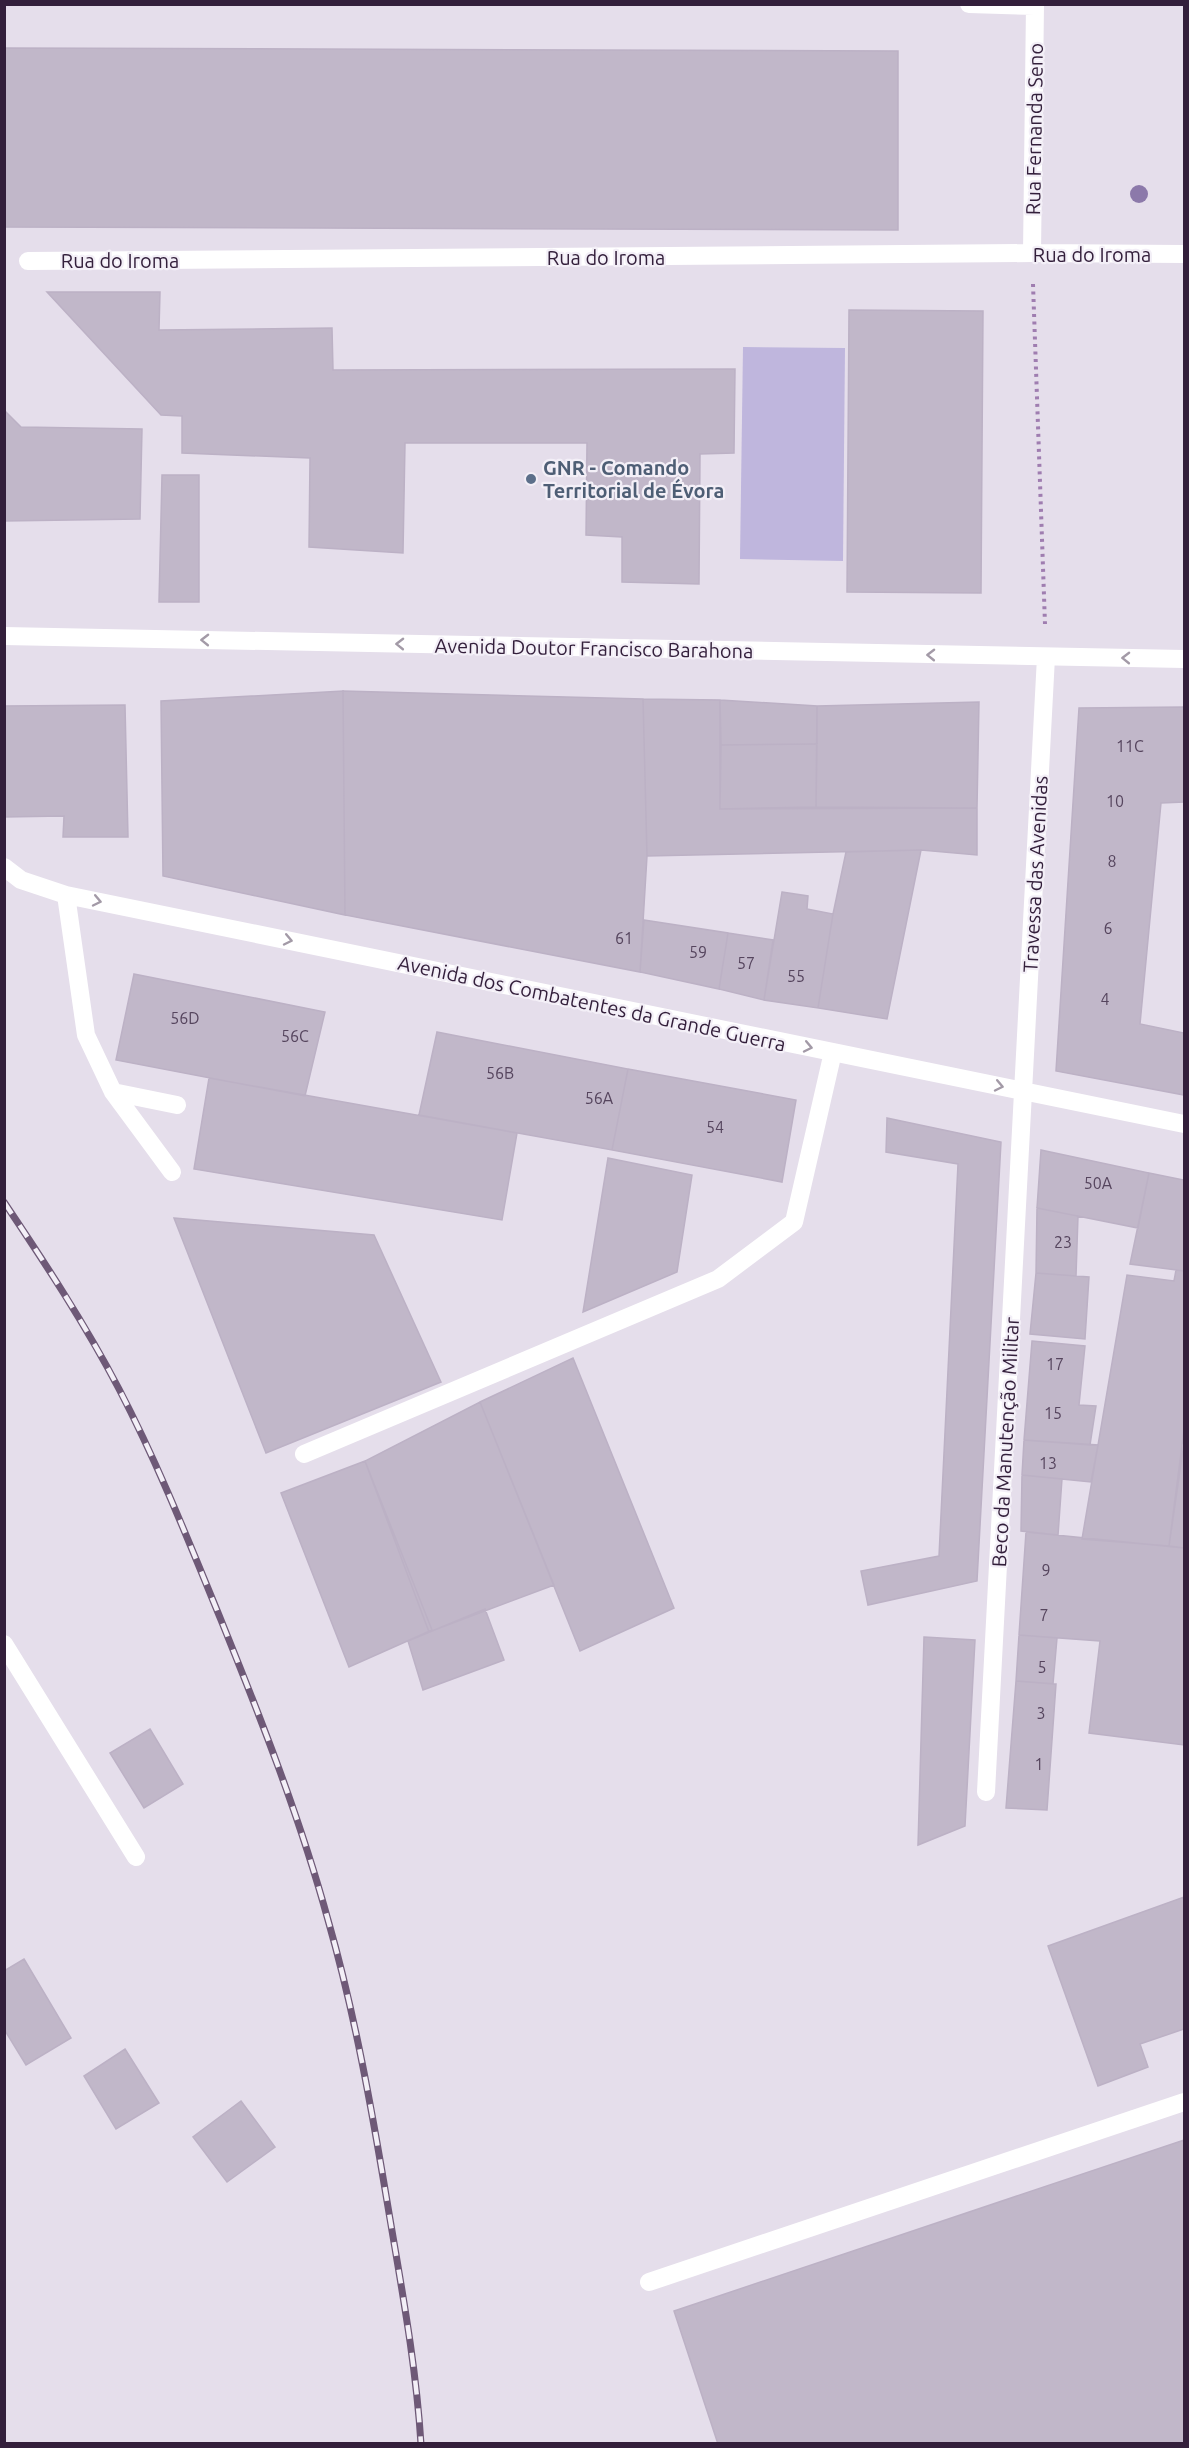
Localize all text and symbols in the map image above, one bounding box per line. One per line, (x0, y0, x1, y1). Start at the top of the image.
street label: Rua Fernanda Seno (1021, 43, 1047, 215)
street label: Rua do Iroma (1033, 243, 1151, 266)
street label: Rua do Iroma (547, 246, 665, 269)
street label: Rua do Iroma (61, 249, 179, 272)
place label: GNR - Comando Territorial de Évora (543, 456, 724, 502)
marker: GNR - Comando Territorial de Évora (524, 472, 538, 486)
one-way arrow (201, 634, 210, 646)
street label: Avenida Doutor Francisco Barahona (434, 634, 754, 662)
one-way arrow (396, 638, 405, 650)
one-way arrow (927, 649, 936, 661)
one-way arrow (1122, 652, 1131, 664)
house number: 11C (1116, 737, 1144, 755)
street label: Travessa das Avenidas (1018, 775, 1052, 973)
house number: 10 (1106, 792, 1124, 810)
house number: 8 (1107, 852, 1117, 870)
one-way arrow (92, 894, 102, 907)
house number: 6 (1103, 919, 1113, 937)
house number: 61 (615, 929, 633, 947)
one-way arrow (283, 933, 293, 946)
house number: 59 (689, 943, 707, 961)
street label: Avenida dos Combatentes da Grande Guerra (396, 951, 788, 1055)
house number: 57 (737, 954, 755, 972)
house number: 55 (787, 967, 805, 985)
house number: 4 (1100, 990, 1110, 1008)
house number: 56D (170, 1009, 200, 1027)
house number: 56C (281, 1027, 309, 1045)
one-way arrow (803, 1040, 813, 1053)
house number: 56B (486, 1064, 514, 1082)
one-way arrow (994, 1079, 1004, 1092)
house number: 56A (585, 1089, 614, 1107)
house number: 54 (706, 1118, 724, 1136)
house number: 50A (1084, 1174, 1113, 1192)
house number: 23 (1054, 1233, 1072, 1251)
street label: Beco da Manutenção Militar (987, 1316, 1023, 1568)
house number: 17 (1046, 1355, 1064, 1373)
house number: 15 (1044, 1404, 1062, 1422)
house number: 13 (1039, 1454, 1057, 1472)
house number: 9 (1041, 1561, 1051, 1579)
house number: 7 (1039, 1606, 1049, 1624)
house number: 5 (1037, 1658, 1047, 1676)
house number: 3 (1036, 1704, 1046, 1722)
house number: 1 (1034, 1755, 1044, 1773)

